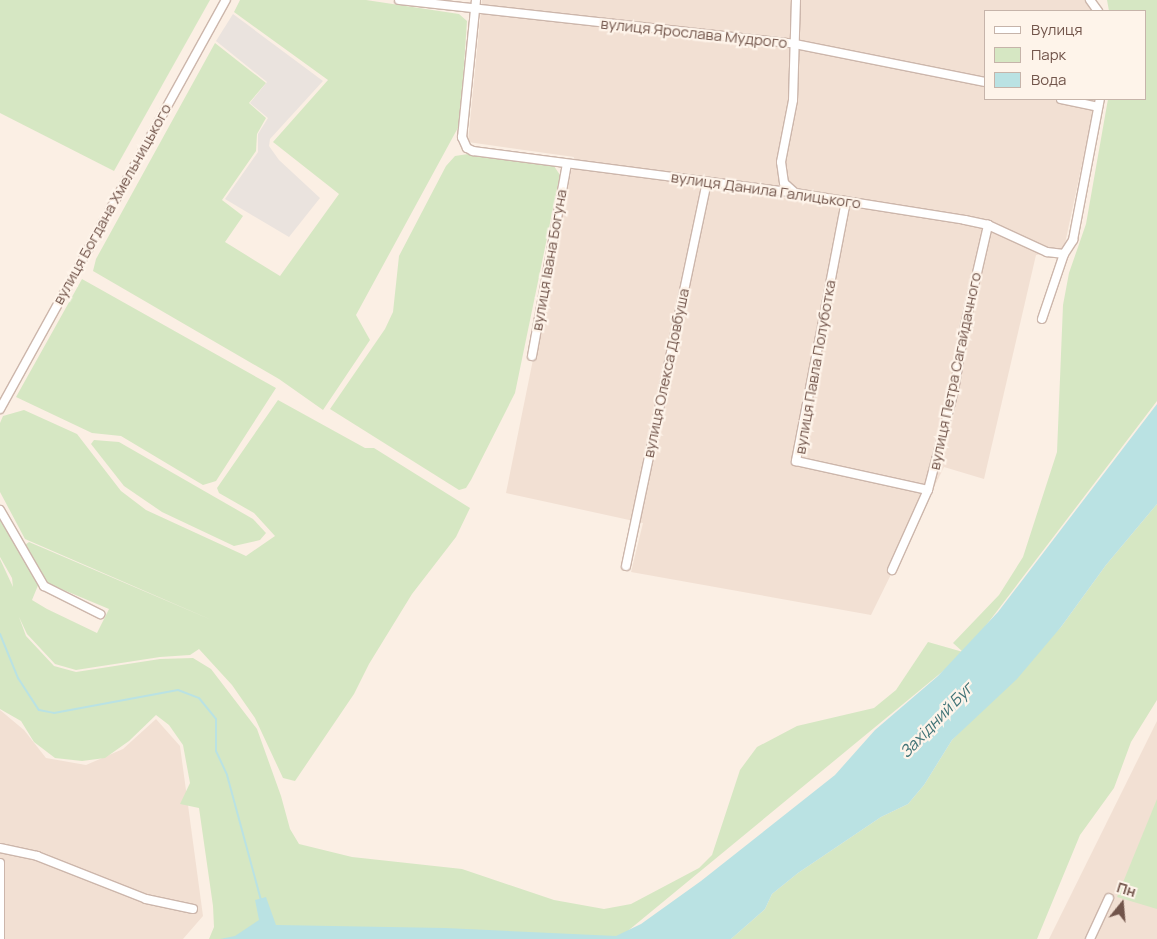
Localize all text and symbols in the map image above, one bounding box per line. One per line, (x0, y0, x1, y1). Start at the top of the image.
legend (984, 10, 1147, 100)
street label: вулиця Ярослава Мудрого (600, 14, 788, 52)
text: Вулиця (1031, 19, 1083, 40)
text: Парк (1031, 44, 1066, 65)
text: Вода (1031, 69, 1066, 90)
street label: вулиця Богдана Хмельницького (49, 100, 175, 308)
street label: вулиця Данила Галицького (670, 168, 862, 212)
street label: вулиця Івана Богуна (528, 188, 570, 332)
street label: вулиця Петра Сагайдачного (925, 270, 985, 472)
street label: вулиця Павла Полуботка (791, 278, 839, 456)
street label: вулиця Олекса Довбуша (639, 287, 693, 459)
water label: Західний Буг (896, 679, 976, 761)
text: Пн (1115, 877, 1138, 901)
north arrow (1097, 879, 1147, 929)

